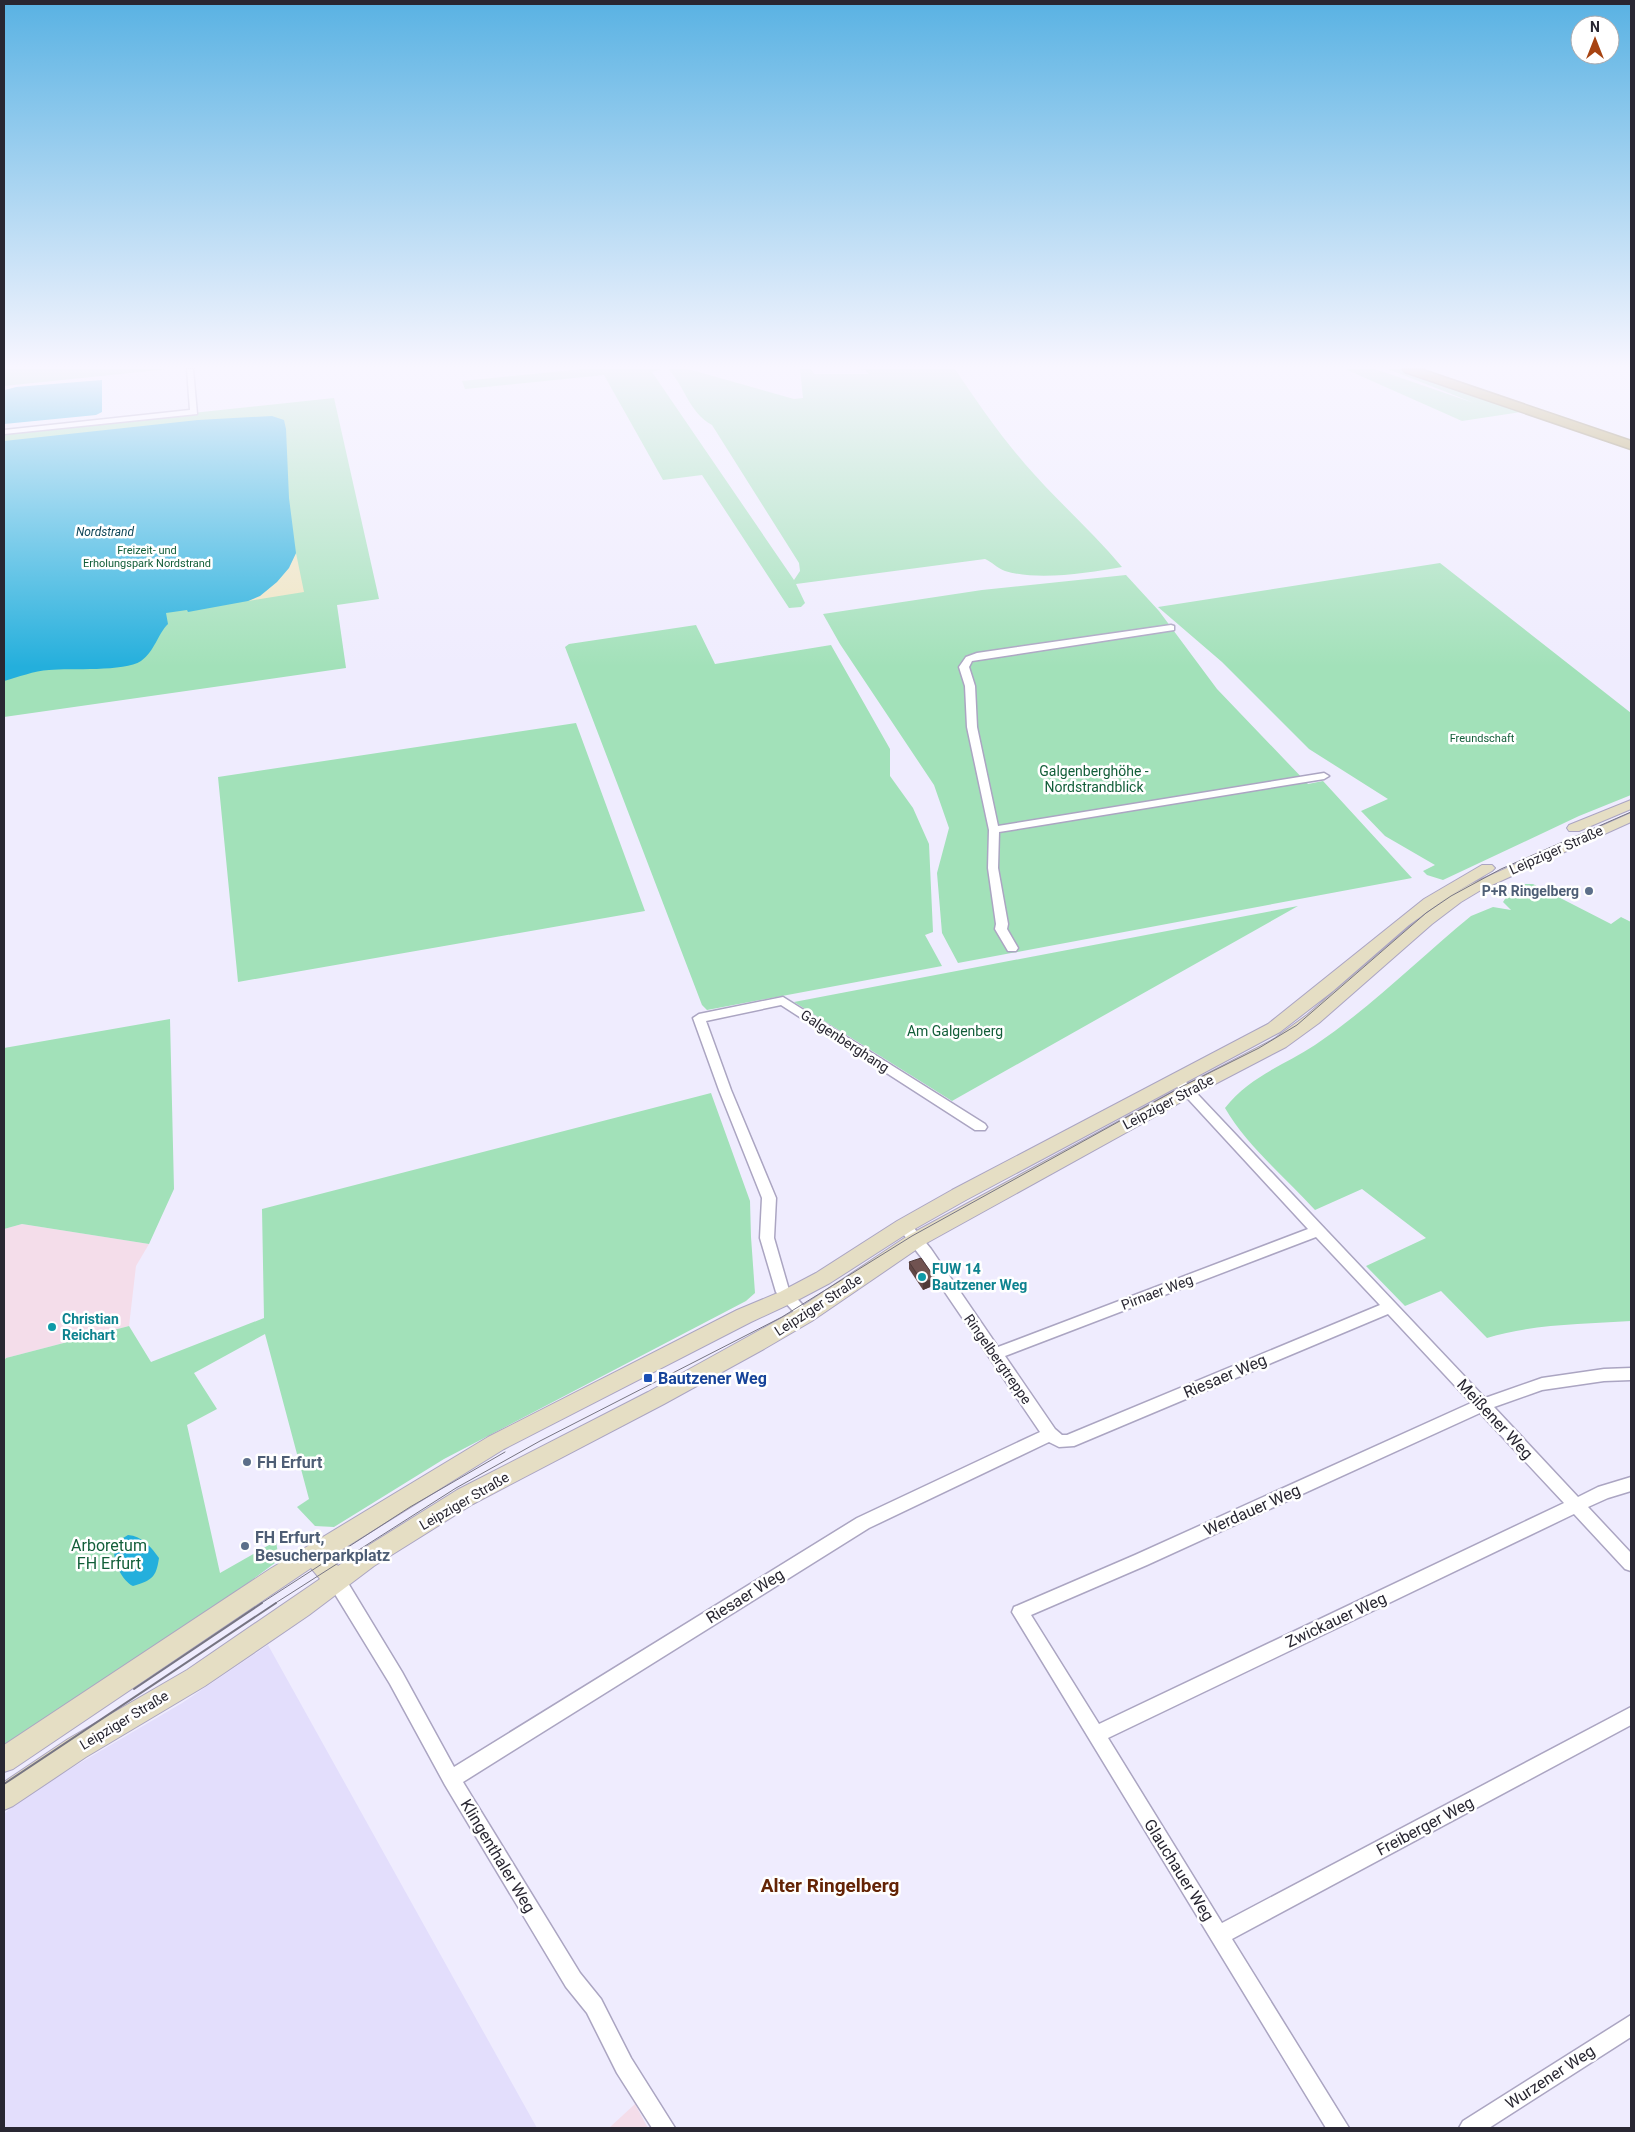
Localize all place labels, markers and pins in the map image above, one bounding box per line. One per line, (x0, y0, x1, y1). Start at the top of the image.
place label: P+R Ringelberg (1482, 883, 1579, 899)
marker: P+R Ringelberg (1583, 885, 1595, 897)
place label: FUW 14 Bautzener Weg (932, 1261, 1027, 1293)
marker: FUW 14 Bautzener Weg (916, 1271, 928, 1283)
place label: Christian Reichart (62, 1311, 119, 1343)
marker: Christian Reichart (46, 1321, 58, 1333)
place label: Bautzener Weg (658, 1369, 767, 1388)
marker: Bautzener Weg (642, 1372, 654, 1384)
place label: FH Erfurt (257, 1453, 323, 1472)
marker: FH Erfurt (241, 1456, 253, 1468)
place label: FH Erfurt, Besucherparkplatz (255, 1528, 390, 1565)
marker: FH Erfurt, Besucherparkplatz (239, 1540, 251, 1552)

